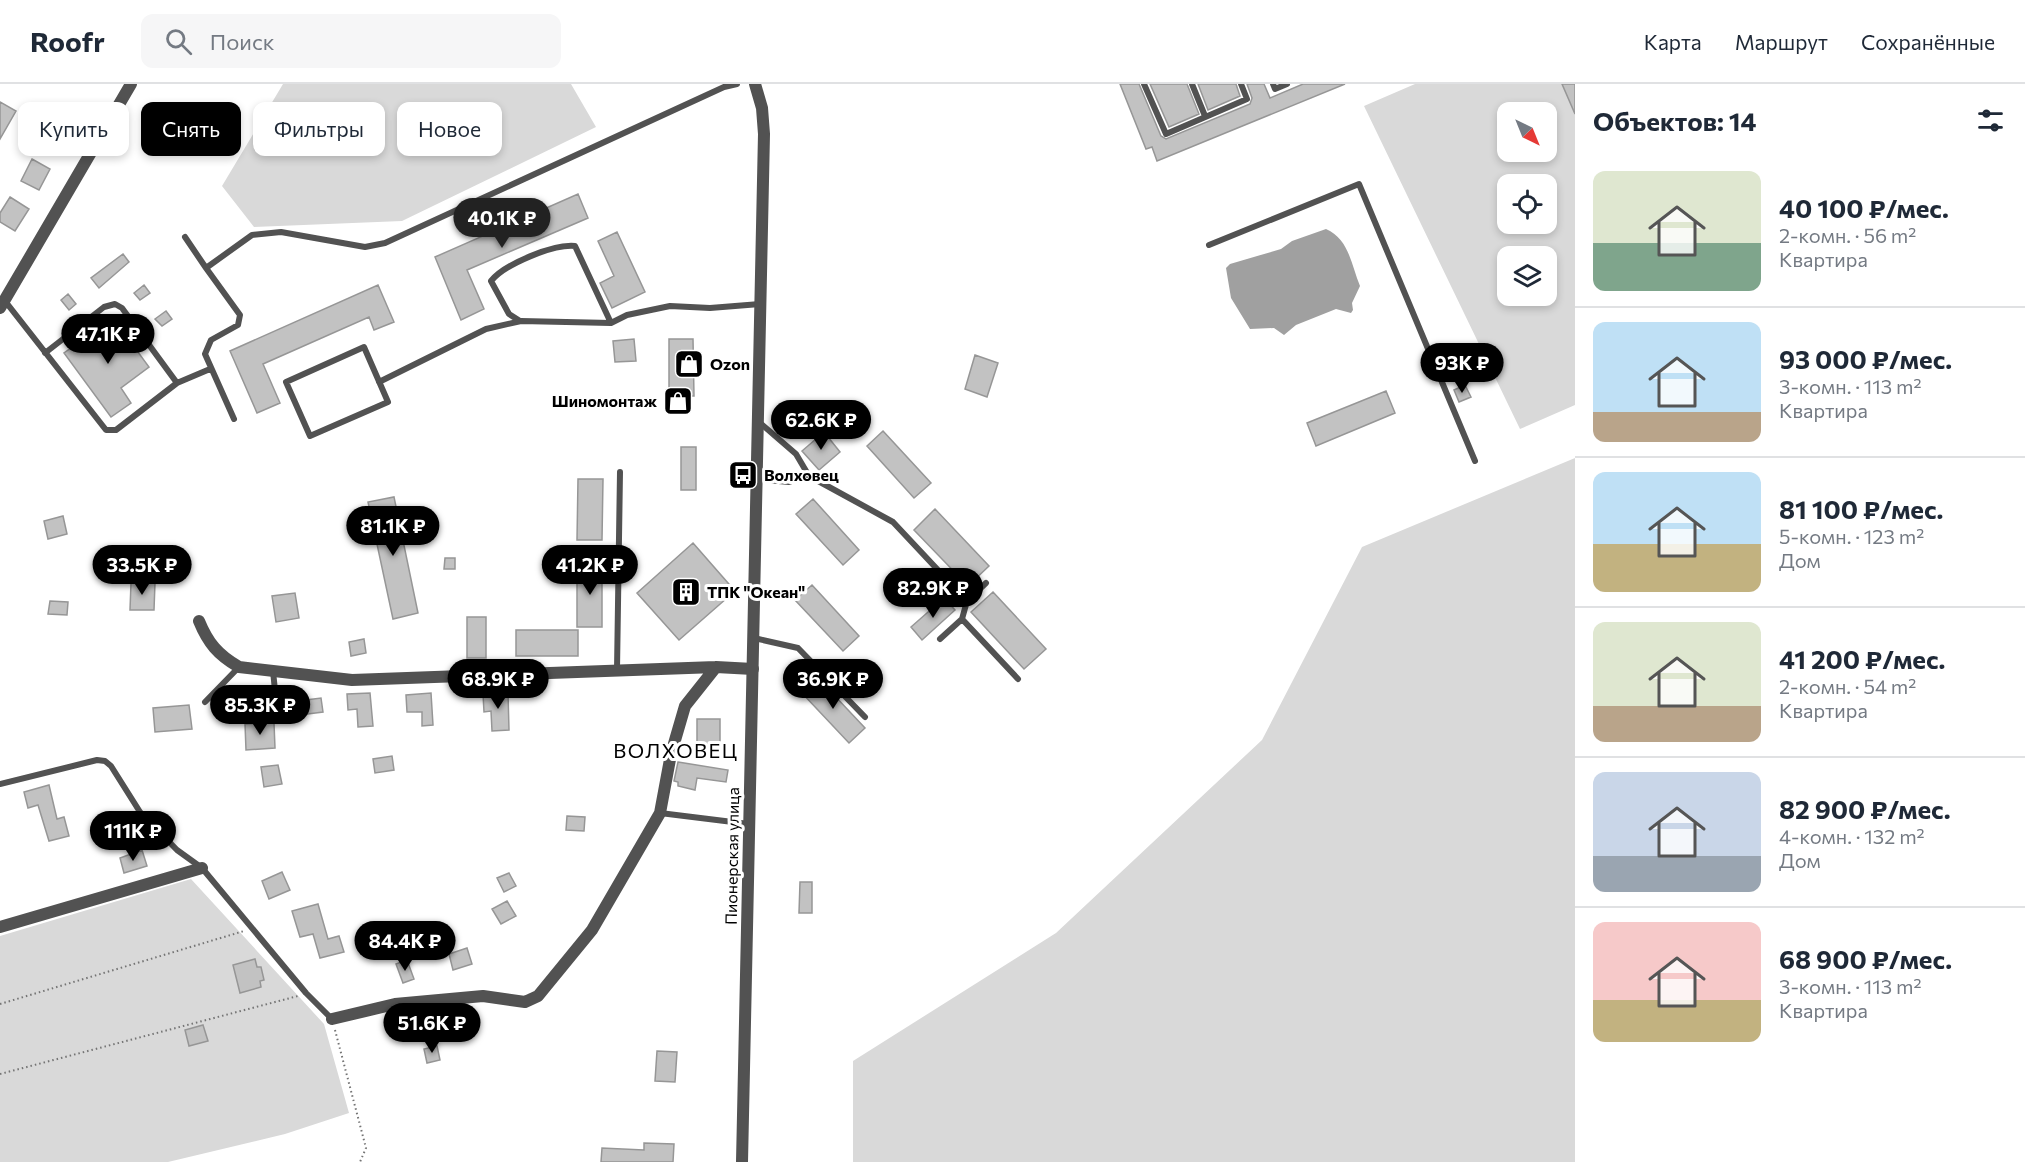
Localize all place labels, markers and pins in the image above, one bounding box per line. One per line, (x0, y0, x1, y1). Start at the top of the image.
pin: 40.1K ₽ (447, 198, 557, 249)
pin: 47.1K ₽ (53, 314, 163, 365)
pin: 93K ₽ (1420, 343, 1504, 394)
shop icon: Ozon (673, 348, 705, 380)
place label: Ozon (710, 354, 750, 373)
shop icon: Шиномонтаж (662, 385, 694, 417)
place label: Шиномонтаж (552, 391, 657, 410)
pin: 62.6K ₽ (766, 400, 876, 451)
bus stop icon: Волховец (727, 459, 759, 491)
place label: Волховец (764, 465, 839, 484)
pin: 81.1K ₽ (338, 506, 448, 557)
pin: 33.5K ₽ (87, 545, 197, 596)
pin: 41.2K ₽ (535, 545, 645, 596)
pin: 82.9K ₽ (878, 568, 988, 619)
building icon: ТПК "Океан" (670, 576, 702, 608)
place label: ТПК "Океан" (707, 582, 805, 601)
pin: 68.9K ₽ (443, 659, 553, 710)
pin: 36.9K ₽ (778, 659, 888, 710)
pin: 85.3K ₽ (205, 685, 315, 736)
pin: 111K ₽ (84, 811, 182, 862)
pin: 84.4K ₽ (350, 921, 460, 972)
pin: 51.6K ₽ (377, 1003, 487, 1054)

